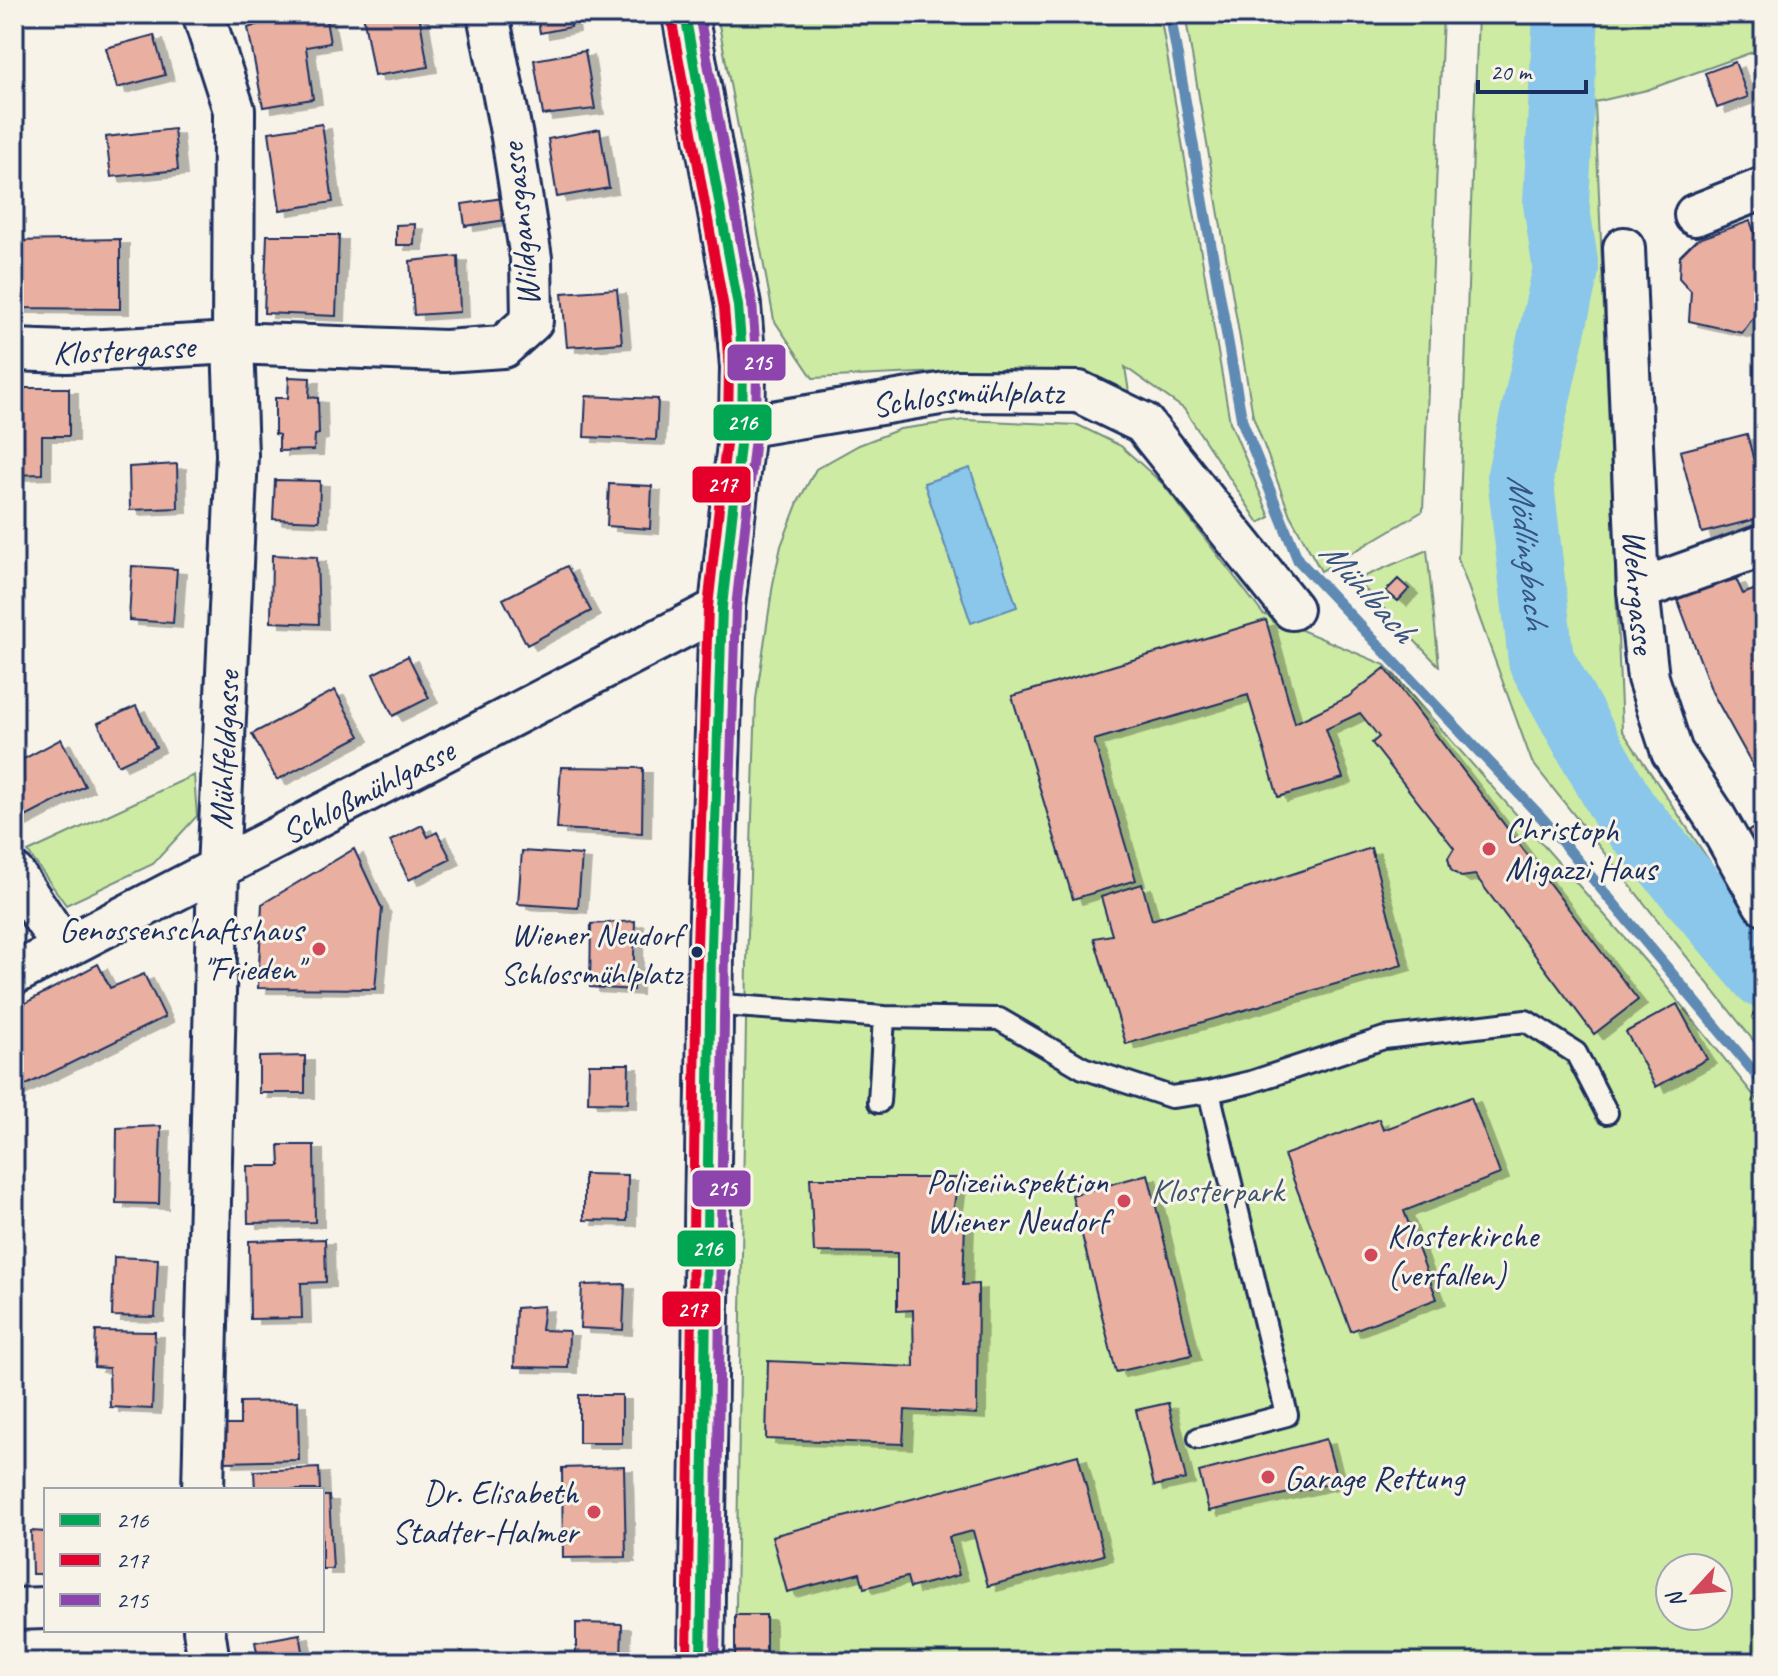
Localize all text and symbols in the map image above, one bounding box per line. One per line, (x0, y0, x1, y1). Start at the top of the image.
scale bar (1478, 44, 1586, 94)
text: 20 m (1490, 57, 1533, 87)
street label: Wildgansgasse (490, 138, 550, 309)
street label: Klostergasse (52, 323, 199, 374)
line badge: 215 (726, 343, 787, 382)
text: 215 (742, 349, 774, 377)
street label: Schlossmühlplatz (868, 369, 1066, 427)
line badge: 216 (712, 403, 773, 442)
text: 216 (727, 409, 759, 437)
line badge: 217 (691, 465, 752, 504)
text: 217 (707, 471, 739, 499)
water label: Mödlingbach (1497, 472, 1561, 634)
street label: Wehrgasse (1614, 529, 1667, 658)
water label: Mühlbach (1310, 530, 1428, 654)
street label: Mühlfeldgasse (198, 668, 249, 831)
street label: Schloßmühlgasse (274, 727, 463, 853)
place label: Christoph Migazzi Haus (1505, 808, 1659, 890)
marker: Christoph Migazzi Haus (1480, 840, 1498, 858)
place label: Genossenschaftshaus "Frieden" (59, 908, 310, 990)
place label: Wiener Neudorf Schlossmühlplatz (500, 914, 689, 994)
marker: Genossenschaftshaus "Frieden" (310, 940, 328, 958)
marker: Wiener Neudorf Schlossmühlplatz (689, 944, 705, 960)
place label: Polizeiinspektion Wiener Neudorf (926, 1160, 1115, 1242)
line badge: 215 (691, 1169, 752, 1208)
park label: Klosterpark (1151, 1169, 1286, 1212)
text: 215 (707, 1175, 739, 1203)
marker: Polizeiinspektion Wiener Neudorf (1115, 1192, 1133, 1210)
place label: Klosterkirche (verfallen) (1387, 1214, 1541, 1296)
line badge: 216 (676, 1229, 737, 1268)
text: 216 (692, 1235, 724, 1263)
marker: Klosterkirche (verfallen) (1362, 1246, 1380, 1264)
line badge: 217 (661, 1290, 722, 1328)
text: 217 (677, 1296, 709, 1324)
place label: Garage Rettung (1284, 1456, 1466, 1499)
marker: Garage Rettung (1259, 1468, 1277, 1486)
place label: Dr. Elisabeth Stadter-Halmer (392, 1471, 581, 1553)
legend (44, 1488, 324, 1632)
marker: Dr. Elisabeth Stadter-Halmer (585, 1503, 603, 1521)
text: 216 (116, 1505, 150, 1535)
text: 217 (116, 1545, 150, 1575)
north arrow (1654, 1552, 1734, 1632)
text: 215 (116, 1585, 150, 1615)
text: N (1660, 1585, 1692, 1613)

